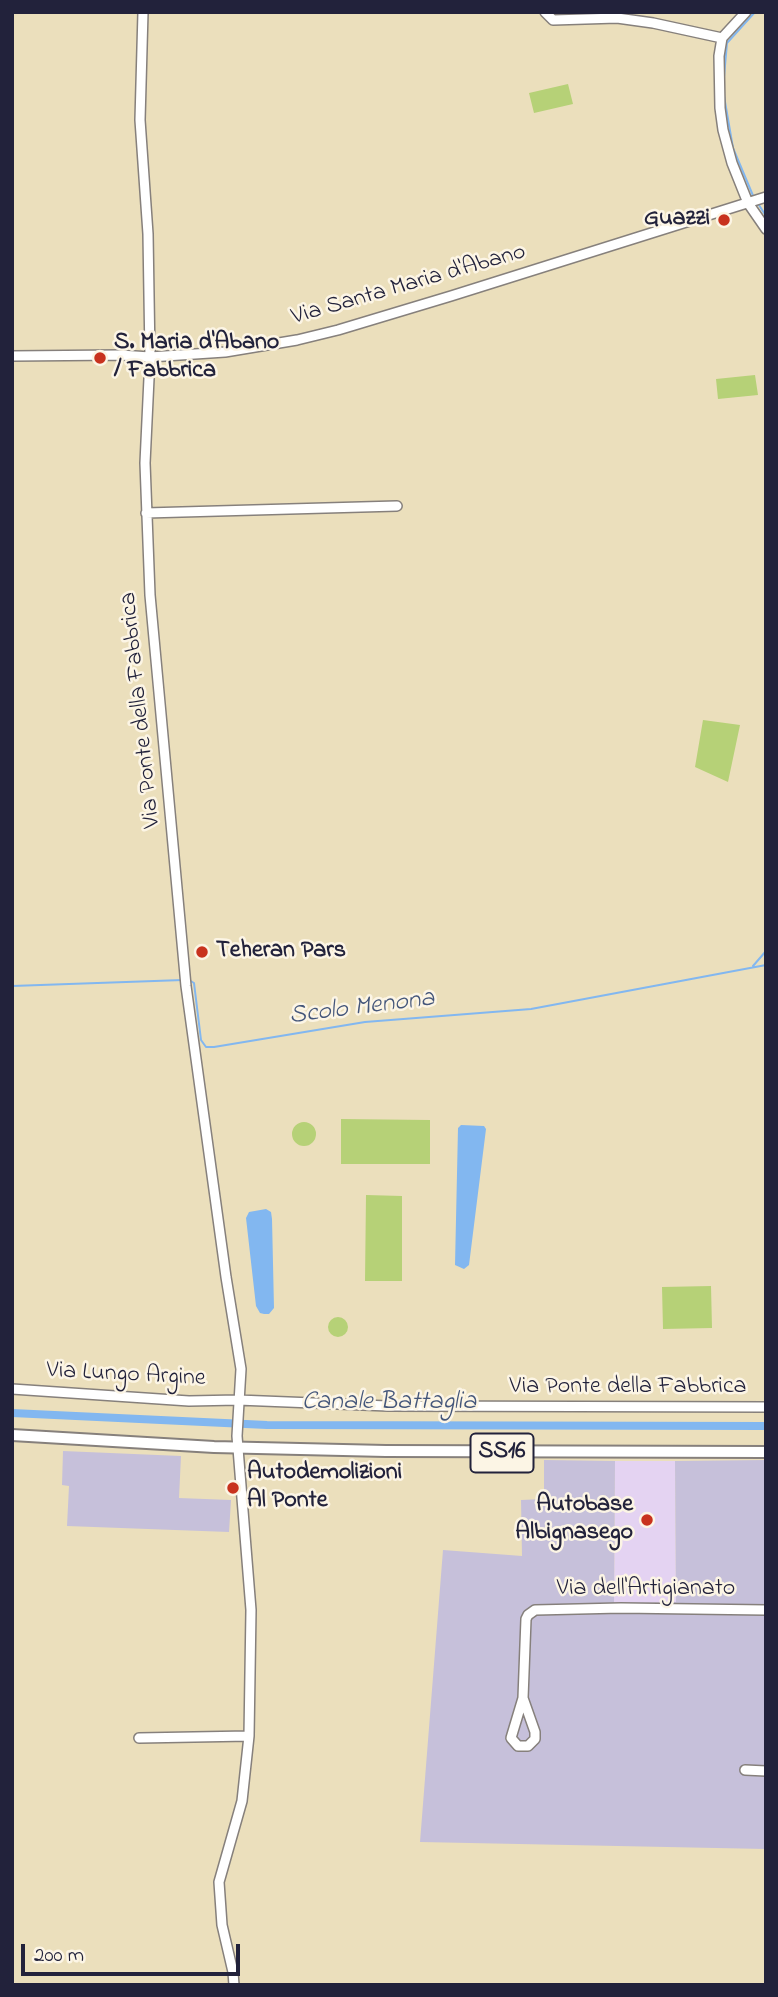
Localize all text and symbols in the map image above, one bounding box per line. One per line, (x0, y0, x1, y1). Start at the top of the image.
place label: Guazzi (644, 206, 710, 234)
marker: Guazzi (716, 212, 732, 228)
street label: Via Santa Maria d'Abano (289, 239, 529, 333)
place label: S. Maria d'Abano / Fabbrica (114, 330, 279, 386)
marker: S. Maria d'Abano / Fabbrica (92, 350, 108, 366)
street label: Via Ponte della Fabbrica (115, 591, 169, 829)
place label: Teheran Pars (216, 938, 346, 966)
marker: Teheran Pars (194, 944, 210, 960)
water label: Scolo Menona (288, 985, 436, 1033)
street label: Via Lungo Argine (46, 1357, 206, 1395)
street label: Via Ponte della Fabbrica (509, 1374, 747, 1402)
water label: Canale Battaglia (302, 1388, 476, 1420)
road number: SS16 (470, 1434, 534, 1472)
place label: Autodemolizioni Al Ponte (247, 1460, 402, 1516)
marker: Autodemolizioni Al Ponte (225, 1480, 241, 1496)
place label: Autobase Albignasego (515, 1492, 633, 1548)
marker: Autobase Albignasego (639, 1512, 655, 1528)
street label: Via dell'Artigianato (557, 1576, 735, 1604)
scale bar (24, 1930, 243, 1974)
text: 200 m (34, 1941, 84, 1971)

